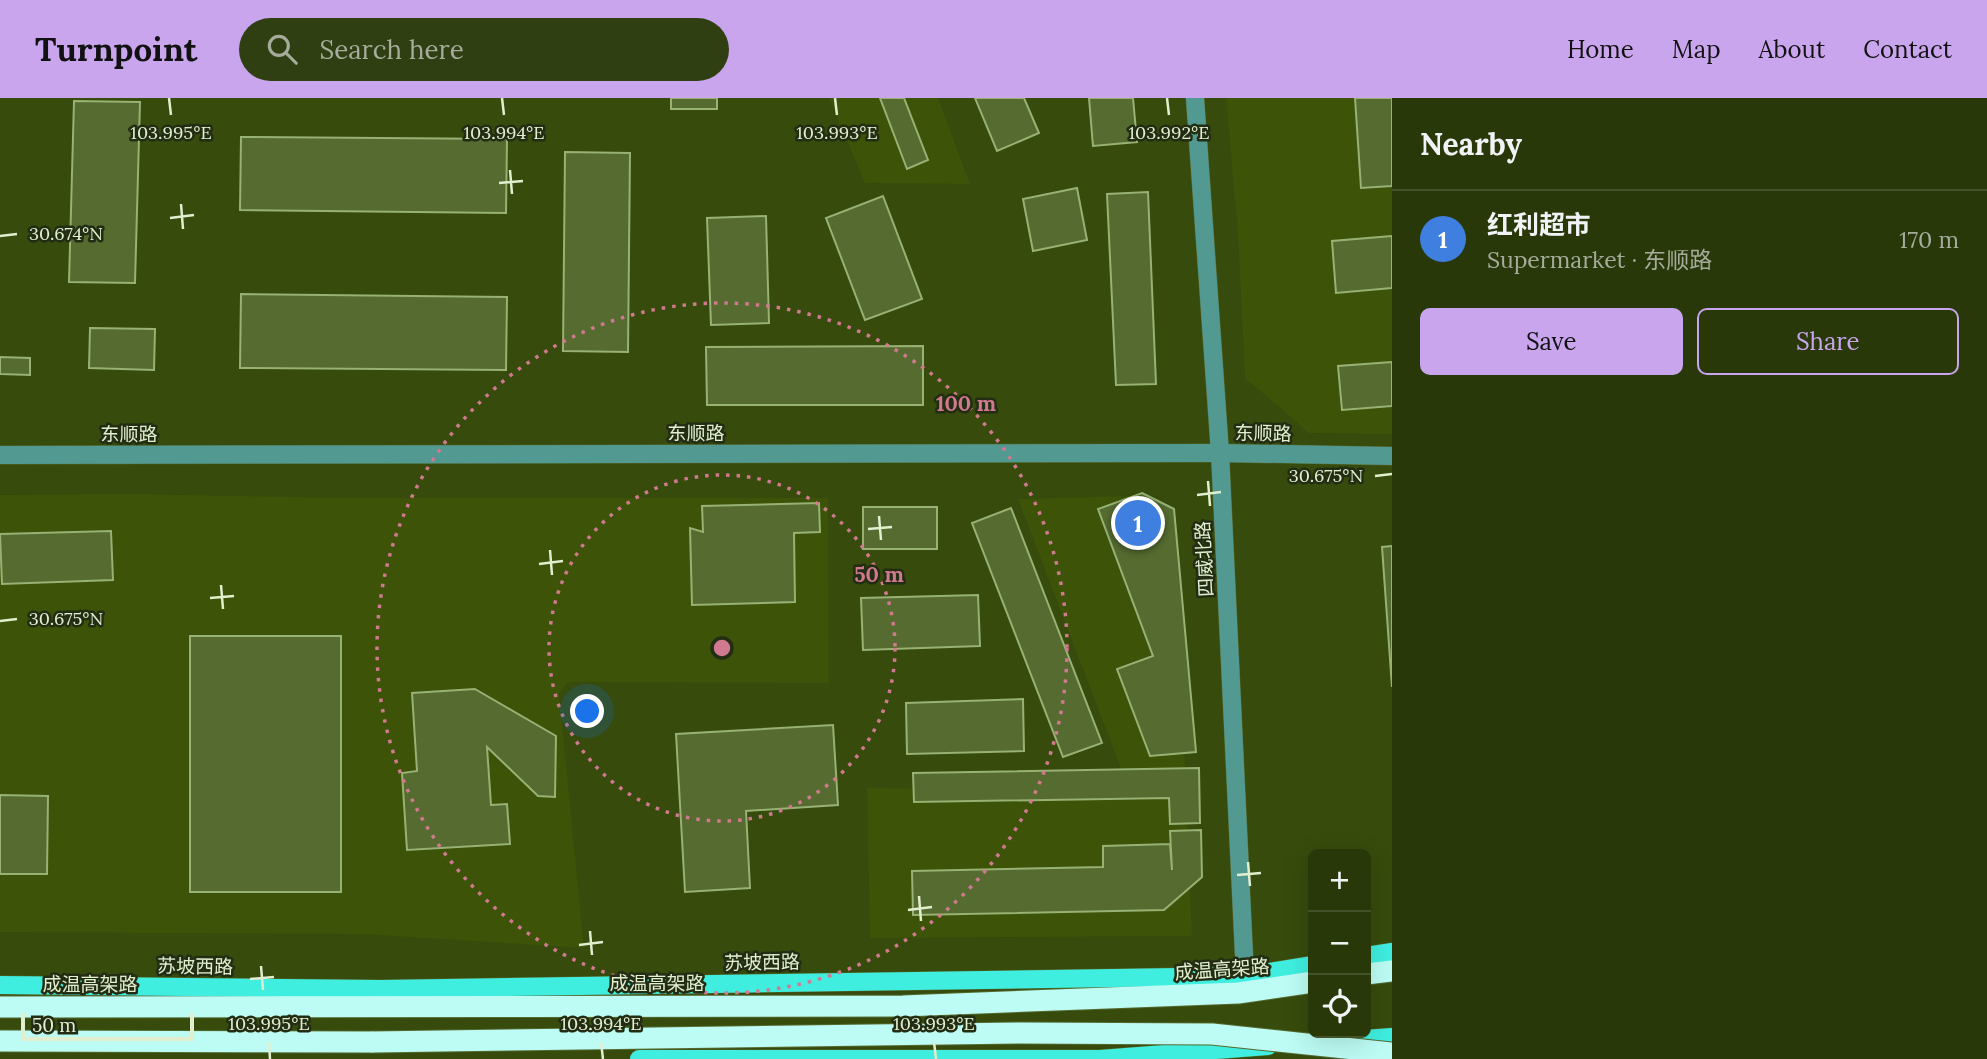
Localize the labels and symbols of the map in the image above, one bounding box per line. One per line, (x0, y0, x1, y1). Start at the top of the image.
text: 103.995°E (130, 121, 212, 144)
text: 103.994°E (464, 121, 545, 144)
text: 103.993°E (796, 121, 878, 144)
text: 103.992°E (1128, 121, 1210, 144)
text: 30.674°N (29, 222, 103, 245)
text: 100 m (936, 390, 996, 417)
street label: 东顺路 (667, 421, 725, 445)
street label: 东顺路 (1234, 421, 1292, 445)
street label: 东顺路 (100, 422, 158, 446)
text: 30.675°N (1289, 464, 1363, 487)
pin: 1 (1115, 497, 1161, 549)
street label: 四威北路 (1190, 520, 1218, 598)
text: 50 m (854, 561, 904, 588)
text: 30.675°N (29, 607, 103, 630)
centre of rings (710, 636, 734, 660)
your location (570, 694, 604, 728)
street label: 苏坡西路 (724, 949, 800, 975)
street label: 苏坡西路 (157, 953, 233, 979)
street label: 成温高架路 (1174, 954, 1270, 984)
street label: 成温高架路 (609, 971, 705, 995)
street label: 成温高架路 (42, 972, 138, 996)
scale bar (21, 1010, 194, 1042)
text: 103.995°E (228, 1012, 310, 1035)
text: 103.994°E (561, 1012, 642, 1035)
text: 103.993°E (893, 1012, 975, 1035)

